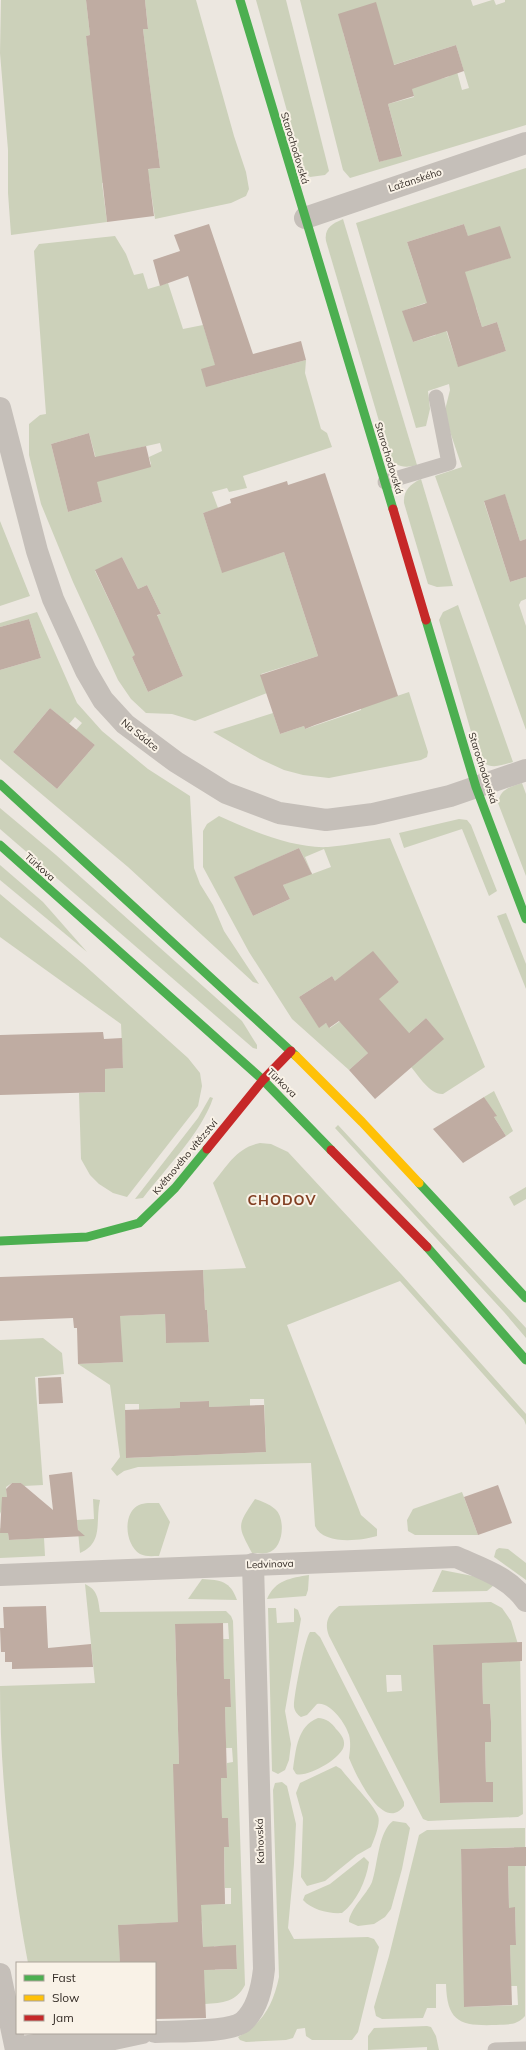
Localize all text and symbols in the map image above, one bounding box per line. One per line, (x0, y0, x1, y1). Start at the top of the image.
street label: Starochodovská (278, 110, 312, 186)
street label: Lažanského (387, 165, 444, 195)
street label: Starochodovská (372, 420, 406, 496)
street label: Na Sádce (119, 716, 161, 754)
street label: Starochodovská (465, 731, 501, 805)
street label: Türkova (22, 850, 58, 884)
street label: Türkova (264, 1066, 300, 1100)
street label: Květnového vítězství (150, 1116, 221, 1197)
district label: CHODOV (248, 1191, 316, 1209)
street label: Ledvinova (246, 1557, 294, 1571)
street label: Kahovská (253, 1818, 267, 1864)
legend (16, 1962, 156, 2034)
text: Fast (52, 1970, 76, 1985)
text: Slow (52, 1990, 80, 2005)
text: Jam (52, 2010, 74, 2025)

